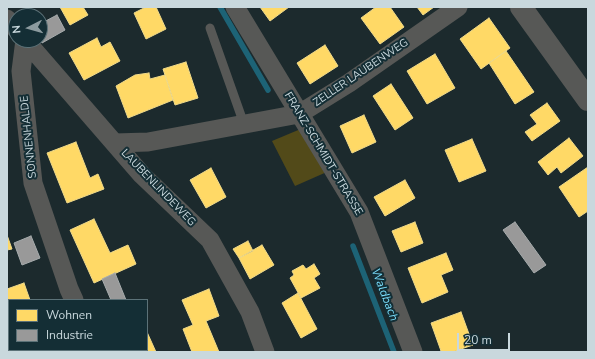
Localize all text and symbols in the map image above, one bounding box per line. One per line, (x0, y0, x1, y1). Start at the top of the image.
north arrow (8, 8, 48, 48)
text: N (9, 24, 24, 34)
street label: ZELLER LAUBENWEG (311, 36, 411, 110)
street label: FRANZ-SCHMIDT-STRASSE (281, 90, 365, 218)
street label: SONNENHALDE (18, 95, 40, 179)
street label: LAUBENLINDEWEG (118, 147, 198, 229)
water label: Waldbach (367, 267, 401, 323)
legend (8, 299, 148, 351)
text: Wohnen (46, 307, 92, 323)
scale bar (459, 325, 512, 351)
text: Industrie (46, 327, 93, 343)
text: 20 m (464, 332, 492, 348)

